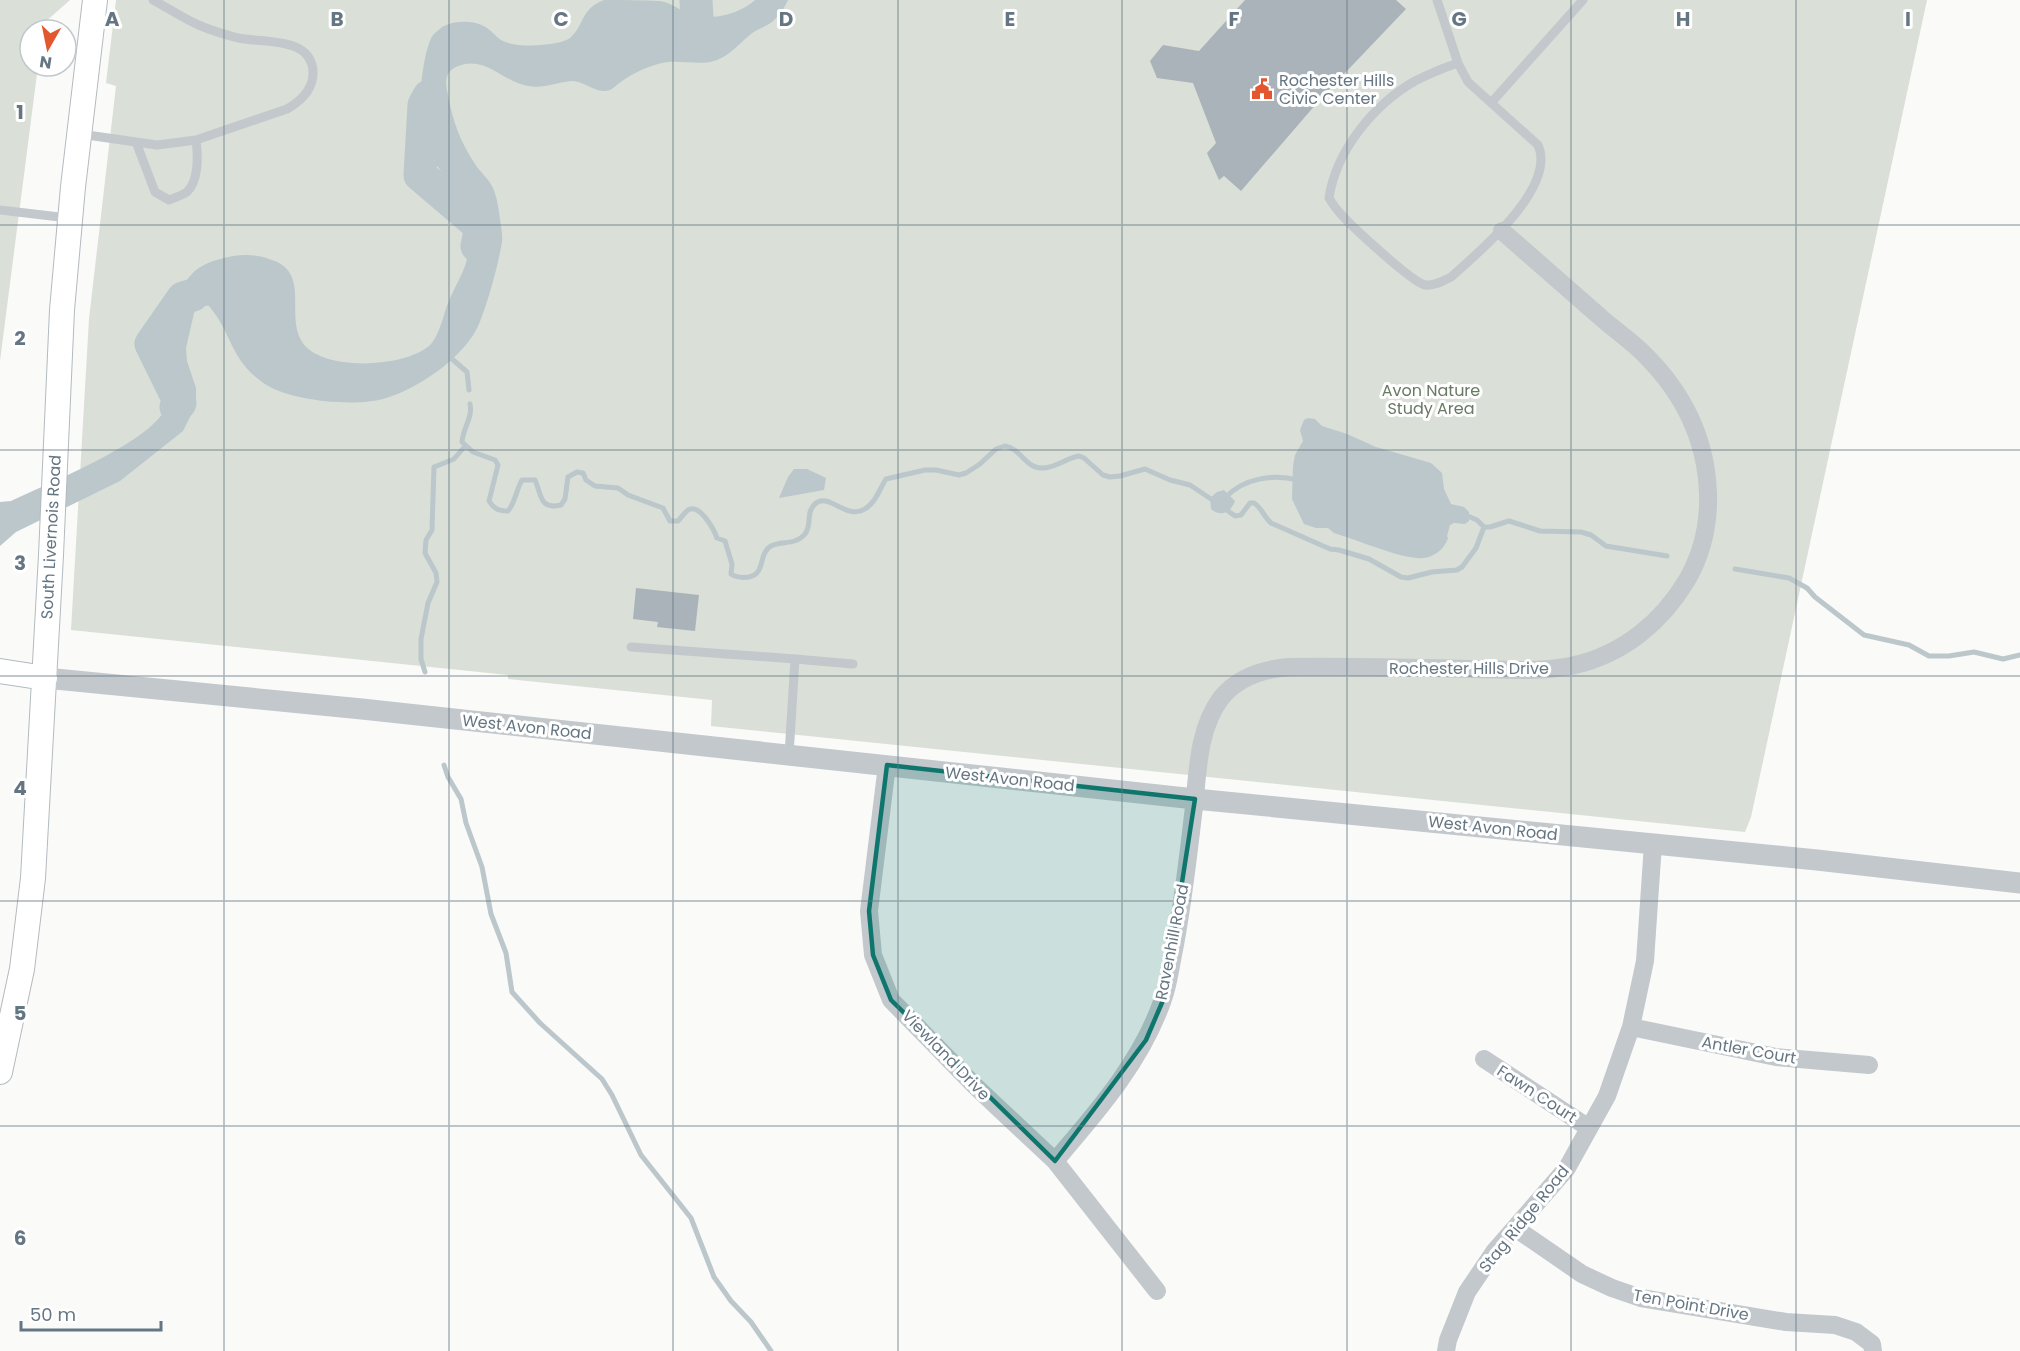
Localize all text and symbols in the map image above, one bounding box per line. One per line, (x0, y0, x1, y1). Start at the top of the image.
text: A (105, 5, 120, 33)
text: B (330, 5, 344, 33)
text: C (553, 5, 569, 33)
text: D (779, 5, 793, 33)
text: E (1005, 5, 1015, 33)
text: F (1229, 5, 1240, 33)
text: G (1451, 5, 1467, 33)
text: H (1676, 5, 1690, 33)
text: I (1905, 5, 1911, 33)
north arrow (18, 18, 78, 78)
text: N (38, 50, 53, 75)
place label: Rochester Hills Civic Center (1279, 69, 1394, 110)
public building icon: Rochester Hills Civic Center (1250, 77, 1274, 101)
text: 1 (16, 98, 24, 126)
text: 2 (14, 324, 26, 352)
park label: Avon Nature Study Area (1382, 379, 1480, 420)
street label: South Livernois Road (35, 454, 67, 620)
text: 3 (14, 549, 26, 577)
street label: Rochester Hills Drive (1389, 657, 1549, 680)
street label: West Avon Road (461, 709, 593, 745)
street label: West Avon Road (944, 761, 1076, 797)
text: 4 (13, 774, 27, 802)
street label: West Avon Road (1427, 810, 1559, 846)
street label: Ravenhill Road (1149, 882, 1195, 1002)
text: 5 (14, 999, 27, 1027)
street label: Viewland Drive (897, 1005, 995, 1105)
street label: Antler Court (1700, 1030, 1798, 1070)
street label: Fawn Court (1493, 1060, 1582, 1129)
street label: Stag Ridge Road (1473, 1160, 1575, 1278)
text: 6 (14, 1224, 26, 1252)
street label: Ten Point Drive (1631, 1284, 1751, 1326)
scale bar (21, 1294, 160, 1332)
text: 50 m (30, 1302, 76, 1327)

